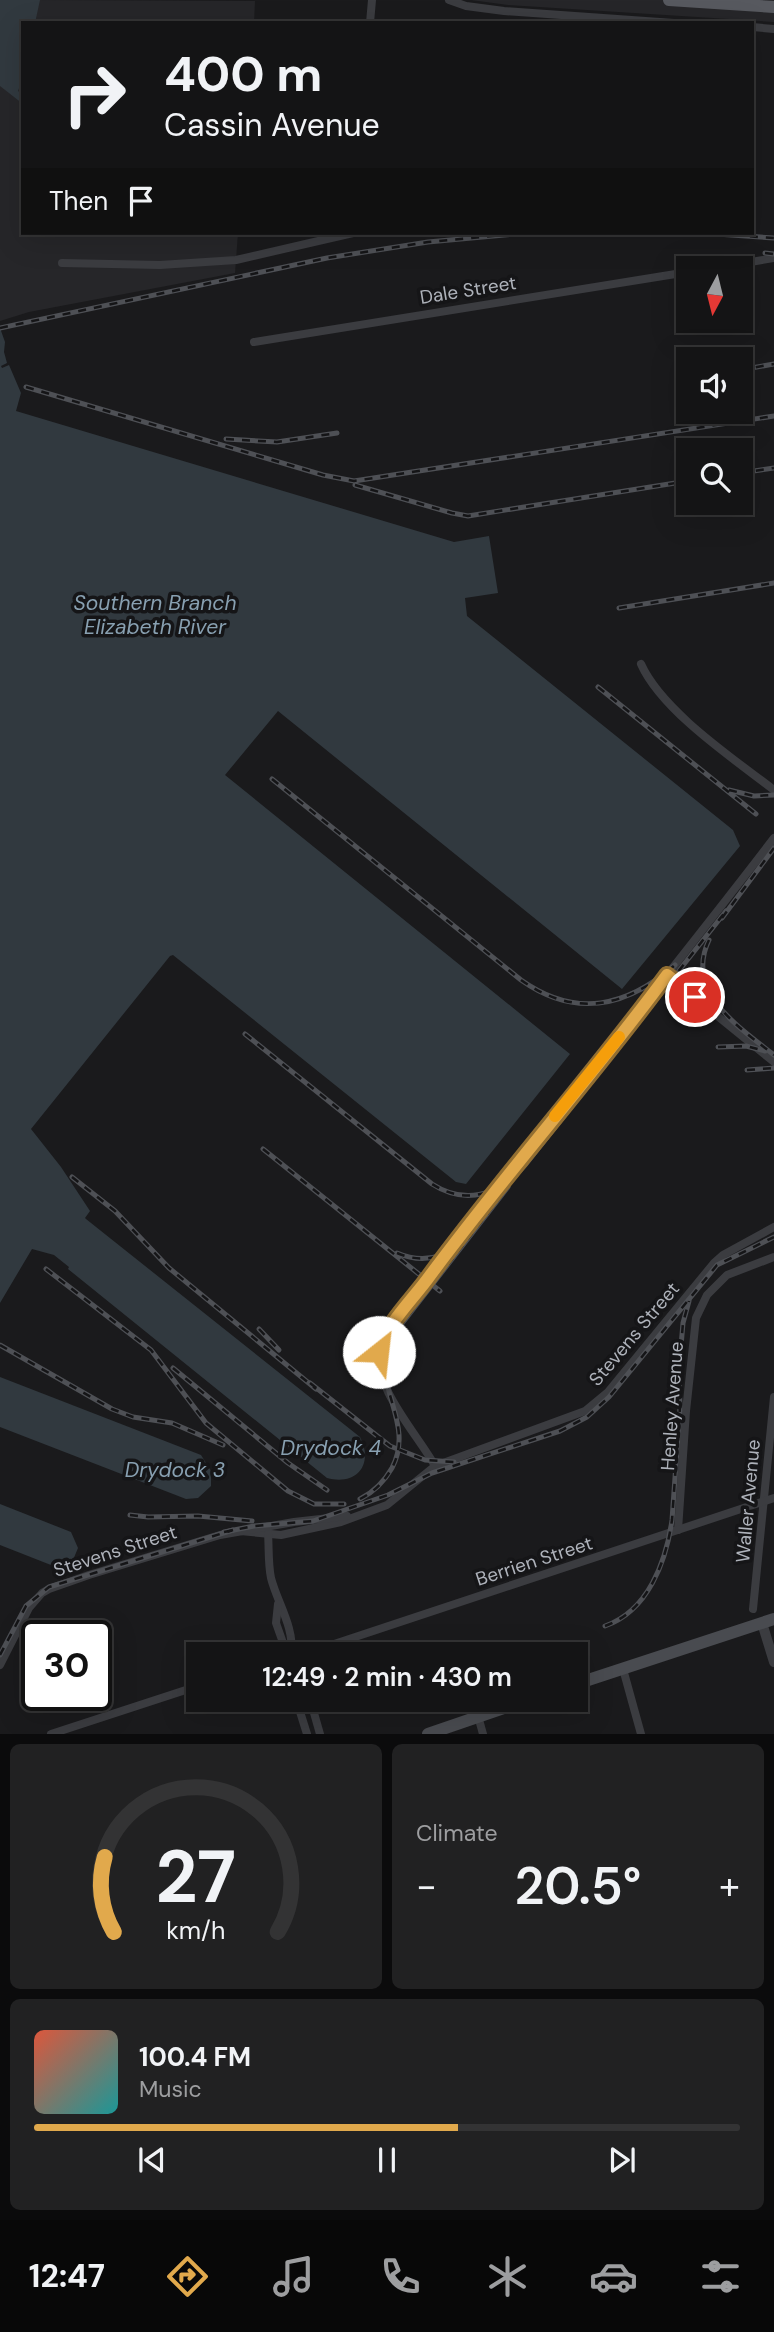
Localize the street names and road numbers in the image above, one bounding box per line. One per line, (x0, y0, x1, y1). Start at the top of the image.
street label: Dale Street (418, 270, 518, 310)
street label: Stevens Street (583, 1277, 685, 1391)
street label: Henley Avenue (655, 1341, 689, 1471)
street label: Waller Avenue (730, 1438, 766, 1564)
street label: Stevens Street (50, 1519, 180, 1583)
street label: Berrien Street (472, 1530, 596, 1592)

